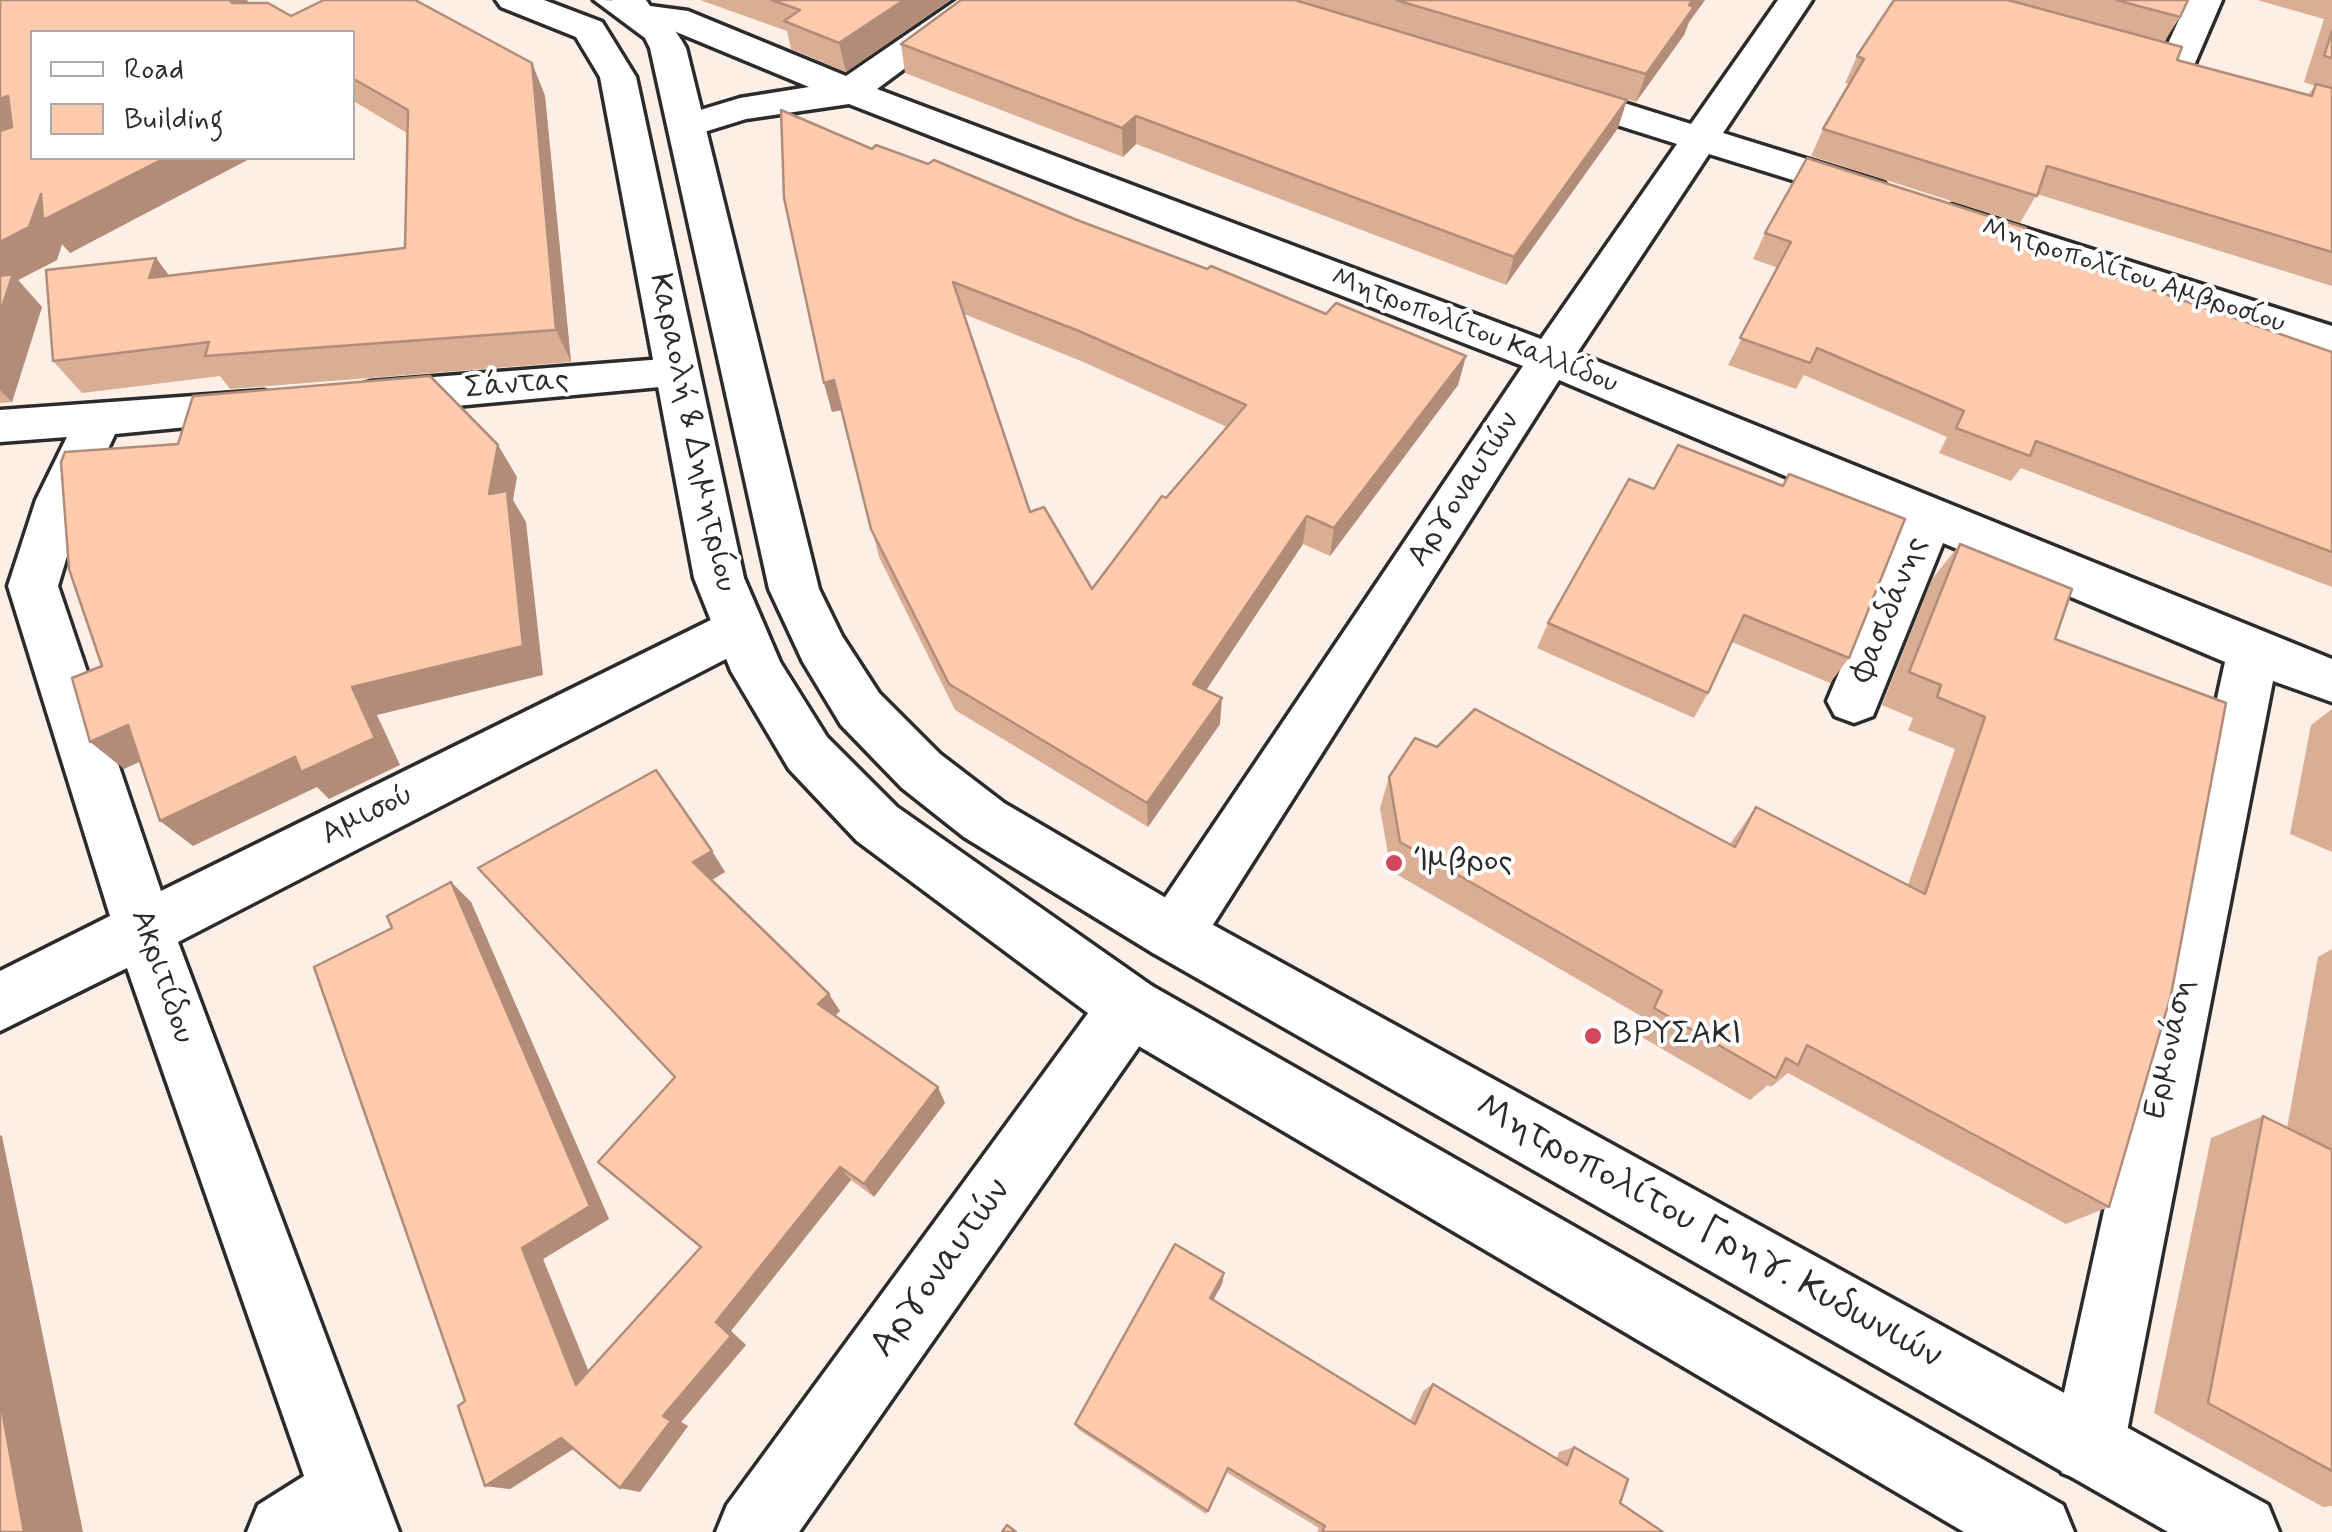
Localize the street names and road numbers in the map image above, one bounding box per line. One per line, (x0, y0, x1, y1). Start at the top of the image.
street label: Μητροπολίτου Αμβροσίου (1977, 212, 2289, 342)
street label: Μητροπολίτου Καλλίδου (1326, 262, 1622, 402)
street label: Καραολή & Δημητρίου (639, 270, 743, 596)
street label: Σάντας (463, 362, 571, 410)
street label: Αργοναυτών (1401, 405, 1529, 575)
street label: Φασιδάνης (1844, 532, 1938, 688)
street label: Αμισού (315, 777, 421, 855)
street label: Ακριτίδου (120, 905, 202, 1049)
street label: Ερμονάση (2137, 976, 2205, 1122)
street label: Μητροπολίτου Γρηγ. Κυδωνιών (1467, 1085, 1949, 1381)
street label: Αργοναυτών (862, 1170, 1022, 1368)

